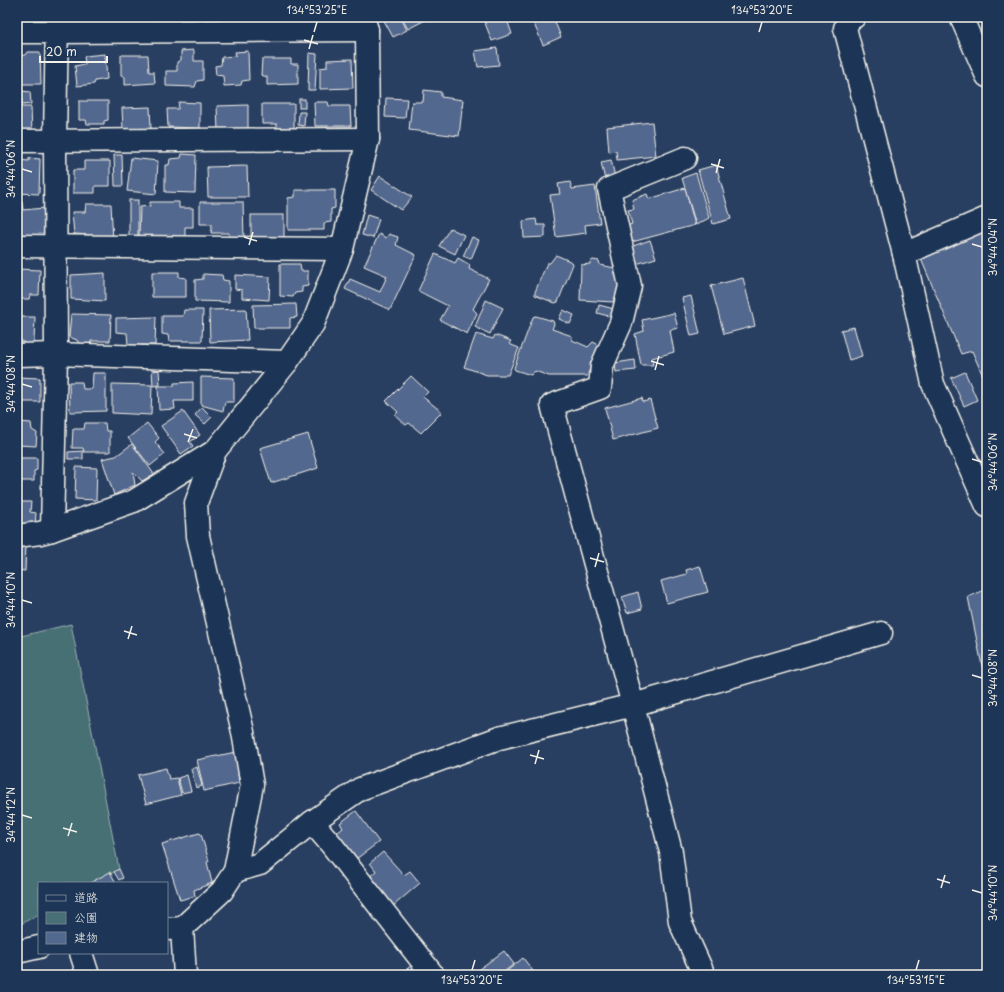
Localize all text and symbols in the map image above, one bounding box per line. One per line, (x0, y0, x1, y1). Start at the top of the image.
text: 134°53'25"E (287, 2, 347, 17)
text: 134°53'20"E (731, 2, 793, 17)
scale bar (40, 38, 107, 64)
text: 20 m (46, 42, 77, 60)
text: 34°44'06"N (3, 139, 18, 198)
text: 34°44'04"N (985, 218, 1000, 276)
text: 34°44'08"N (3, 355, 18, 413)
text: 34°44'06"N (985, 432, 1000, 491)
text: 34°44'10"N (3, 572, 18, 628)
text: 34°44'08"N (985, 649, 1000, 707)
text: 34°44'12"N (3, 787, 18, 843)
text: 34°44'10"N (985, 865, 1000, 921)
legend (38, 882, 168, 954)
text: 道路 (74, 888, 98, 906)
text: 公園 (74, 908, 98, 926)
text: 建物 (74, 928, 98, 946)
text: 134°53'20"E (441, 972, 503, 987)
text: 134°53'15"E (887, 972, 945, 987)

